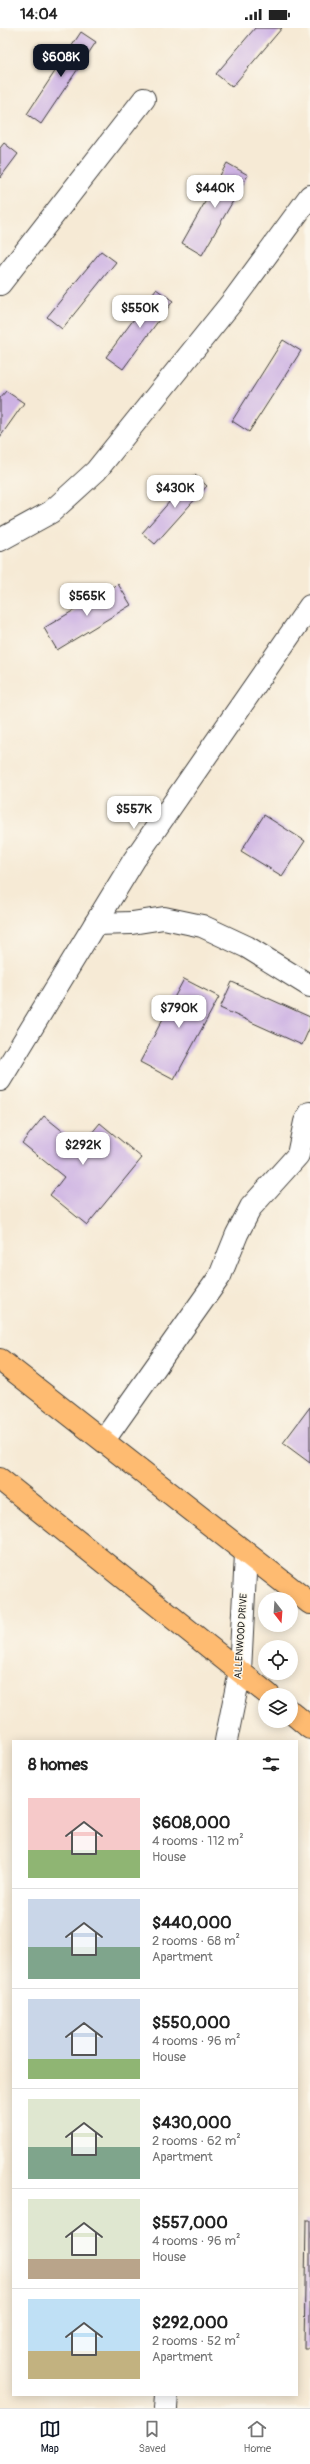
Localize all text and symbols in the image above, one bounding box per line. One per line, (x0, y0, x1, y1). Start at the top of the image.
text: 14:04 (20, 5, 58, 24)
pin: $608K (33, 44, 89, 78)
text: $608K (42, 49, 80, 65)
pin: $440K (187, 175, 243, 209)
text: $440K (196, 180, 234, 196)
pin: $550K (112, 295, 168, 329)
text: $550K (121, 300, 159, 316)
pin: $430K (147, 475, 203, 509)
text: $430K (156, 480, 194, 496)
pin: $565K (59, 583, 115, 617)
text: $565K (69, 588, 105, 604)
pin: $557K (106, 796, 162, 830)
text: $557K (116, 801, 152, 817)
pin: $790K (151, 995, 207, 1029)
text: $790K (160, 1000, 198, 1016)
pin: $292K (55, 1132, 111, 1166)
text: $292K (65, 1137, 101, 1153)
north arrow (258, 1592, 298, 1632)
map controls (258, 1592, 298, 1728)
street label: ALLENWOOD DRIVE (232, 1593, 250, 1679)
button: locate (258, 1640, 298, 1680)
button: layers (258, 1688, 298, 1728)
icon: filters (260, 1753, 282, 1775)
text: 8 homes (28, 1754, 88, 1775)
text: $608,000 (152, 1812, 230, 1833)
icon: home (60, 1814, 108, 1862)
text: 4 rooms · 112 m² (152, 1833, 244, 1849)
text: House (152, 1849, 186, 1865)
text: $440,000 (152, 1912, 232, 1933)
icon: home (60, 1915, 108, 1963)
text: 2 rooms · 68 m² (152, 1933, 240, 1949)
text: Apartment (152, 1949, 213, 1965)
text: $550,000 (152, 2012, 230, 2033)
icon: home (60, 2015, 108, 2063)
text: 4 rooms · 96 m² (152, 2033, 240, 2049)
text: House (152, 2049, 186, 2065)
text: $430,000 (152, 2112, 231, 2133)
icon: home (60, 2115, 108, 2163)
text: 2 rooms · 62 m² (152, 2133, 241, 2149)
text: Apartment (152, 2149, 213, 2165)
text: $557,000 (152, 2212, 228, 2233)
icon: home (60, 2215, 108, 2263)
text: 4 rooms · 96 m² (152, 2233, 240, 2249)
text: House (152, 2249, 186, 2265)
text: $292,000 (152, 2312, 228, 2333)
icon: home (60, 2315, 108, 2363)
text: 2 rooms · 52 m² (152, 2333, 240, 2349)
text: Apartment (152, 2349, 213, 2365)
tab: Map (39, 2418, 61, 2455)
tab: Saved (138, 2418, 166, 2455)
tab: Home (243, 2418, 271, 2455)

